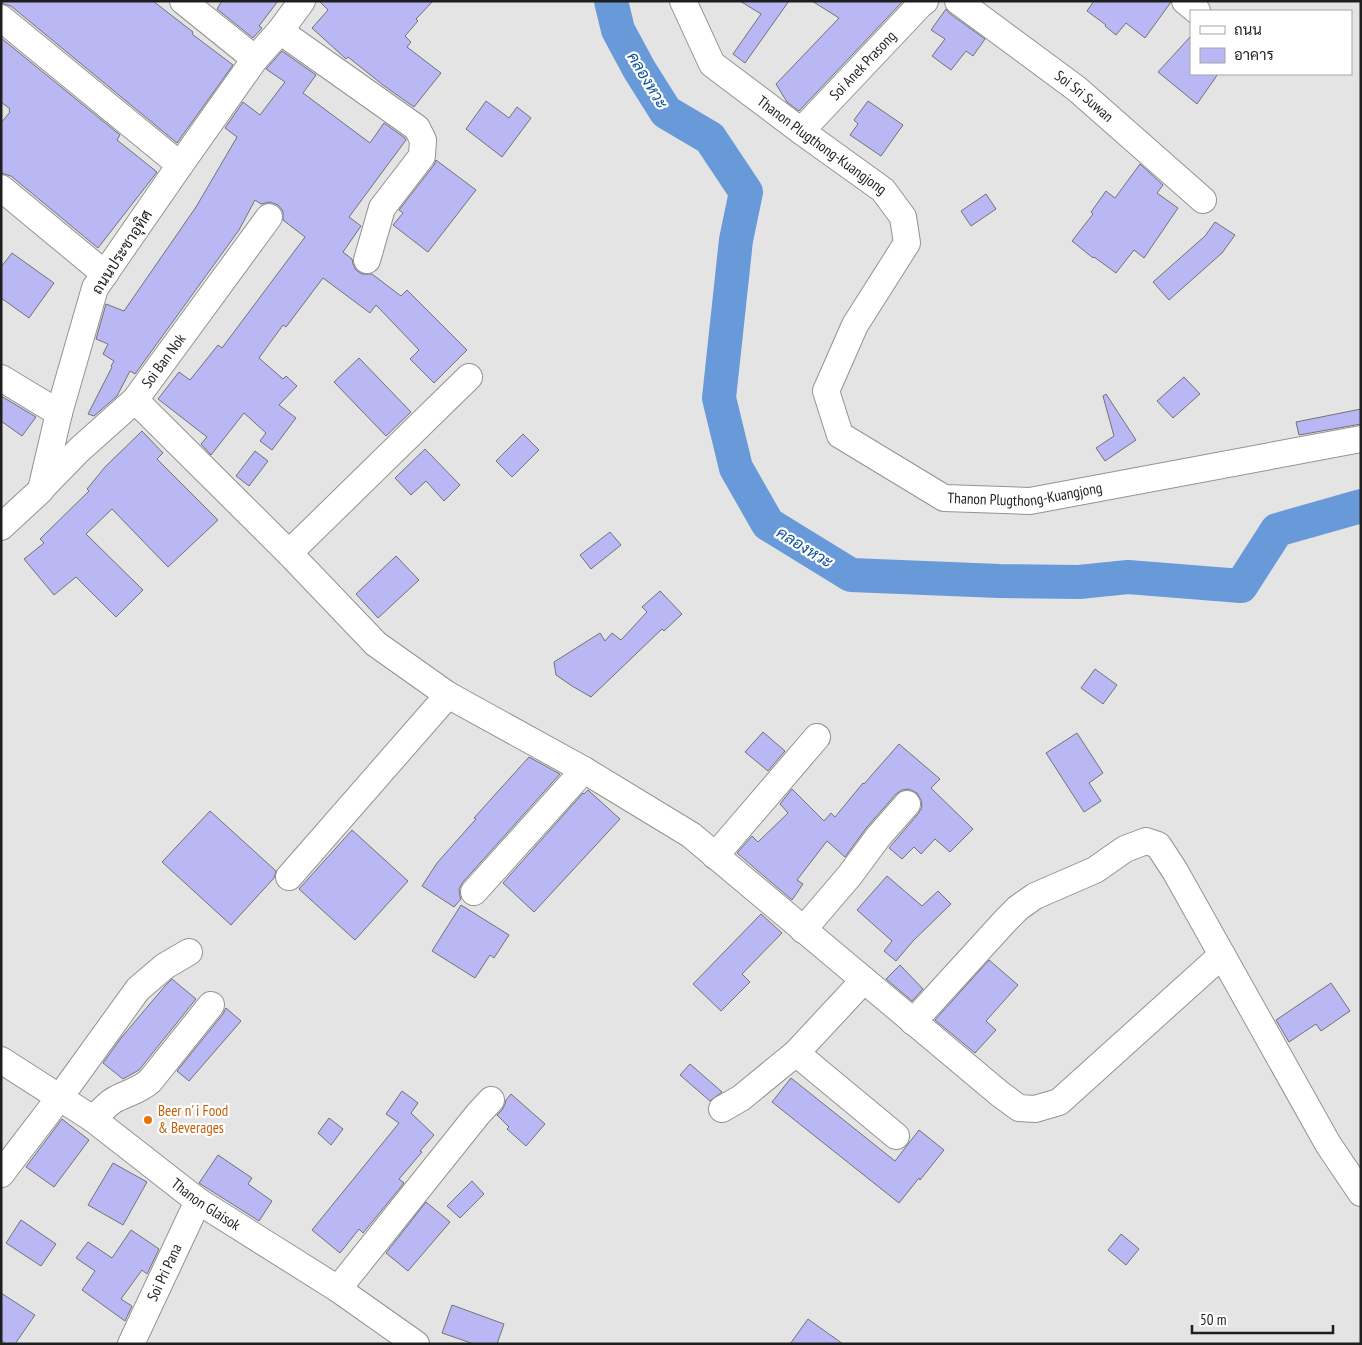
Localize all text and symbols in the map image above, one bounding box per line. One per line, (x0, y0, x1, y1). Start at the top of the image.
legend (1190, 10, 1352, 75)
text: ถนน (1234, 20, 1262, 39)
street label: Soi Anek Prasong (825, 26, 900, 104)
text: อาคาร (1234, 45, 1274, 64)
water label: คลองหวะ (623, 48, 673, 112)
street label: Soi Sri Suwan (1051, 66, 1118, 126)
street label: Thanon Plugthong-Kuangjong (754, 91, 891, 199)
street label: ถนนประชาอุทิศ (87, 206, 158, 299)
street label: Soi Ban Nok (137, 330, 190, 391)
street label: Thanon Plugthong-Kuangjong (947, 478, 1104, 510)
water label: คลองหวะ (773, 522, 837, 572)
place label: Beer n' i Food & Beverages (158, 1101, 228, 1137)
marker: Beer n' i Food & Beverages (142, 1114, 154, 1126)
street label: Thanon Glaisok (168, 1174, 244, 1234)
street label: Soi Pri Pana (142, 1240, 186, 1304)
scale bar (1192, 1302, 1333, 1334)
text: 50 m (1200, 1310, 1226, 1329)

